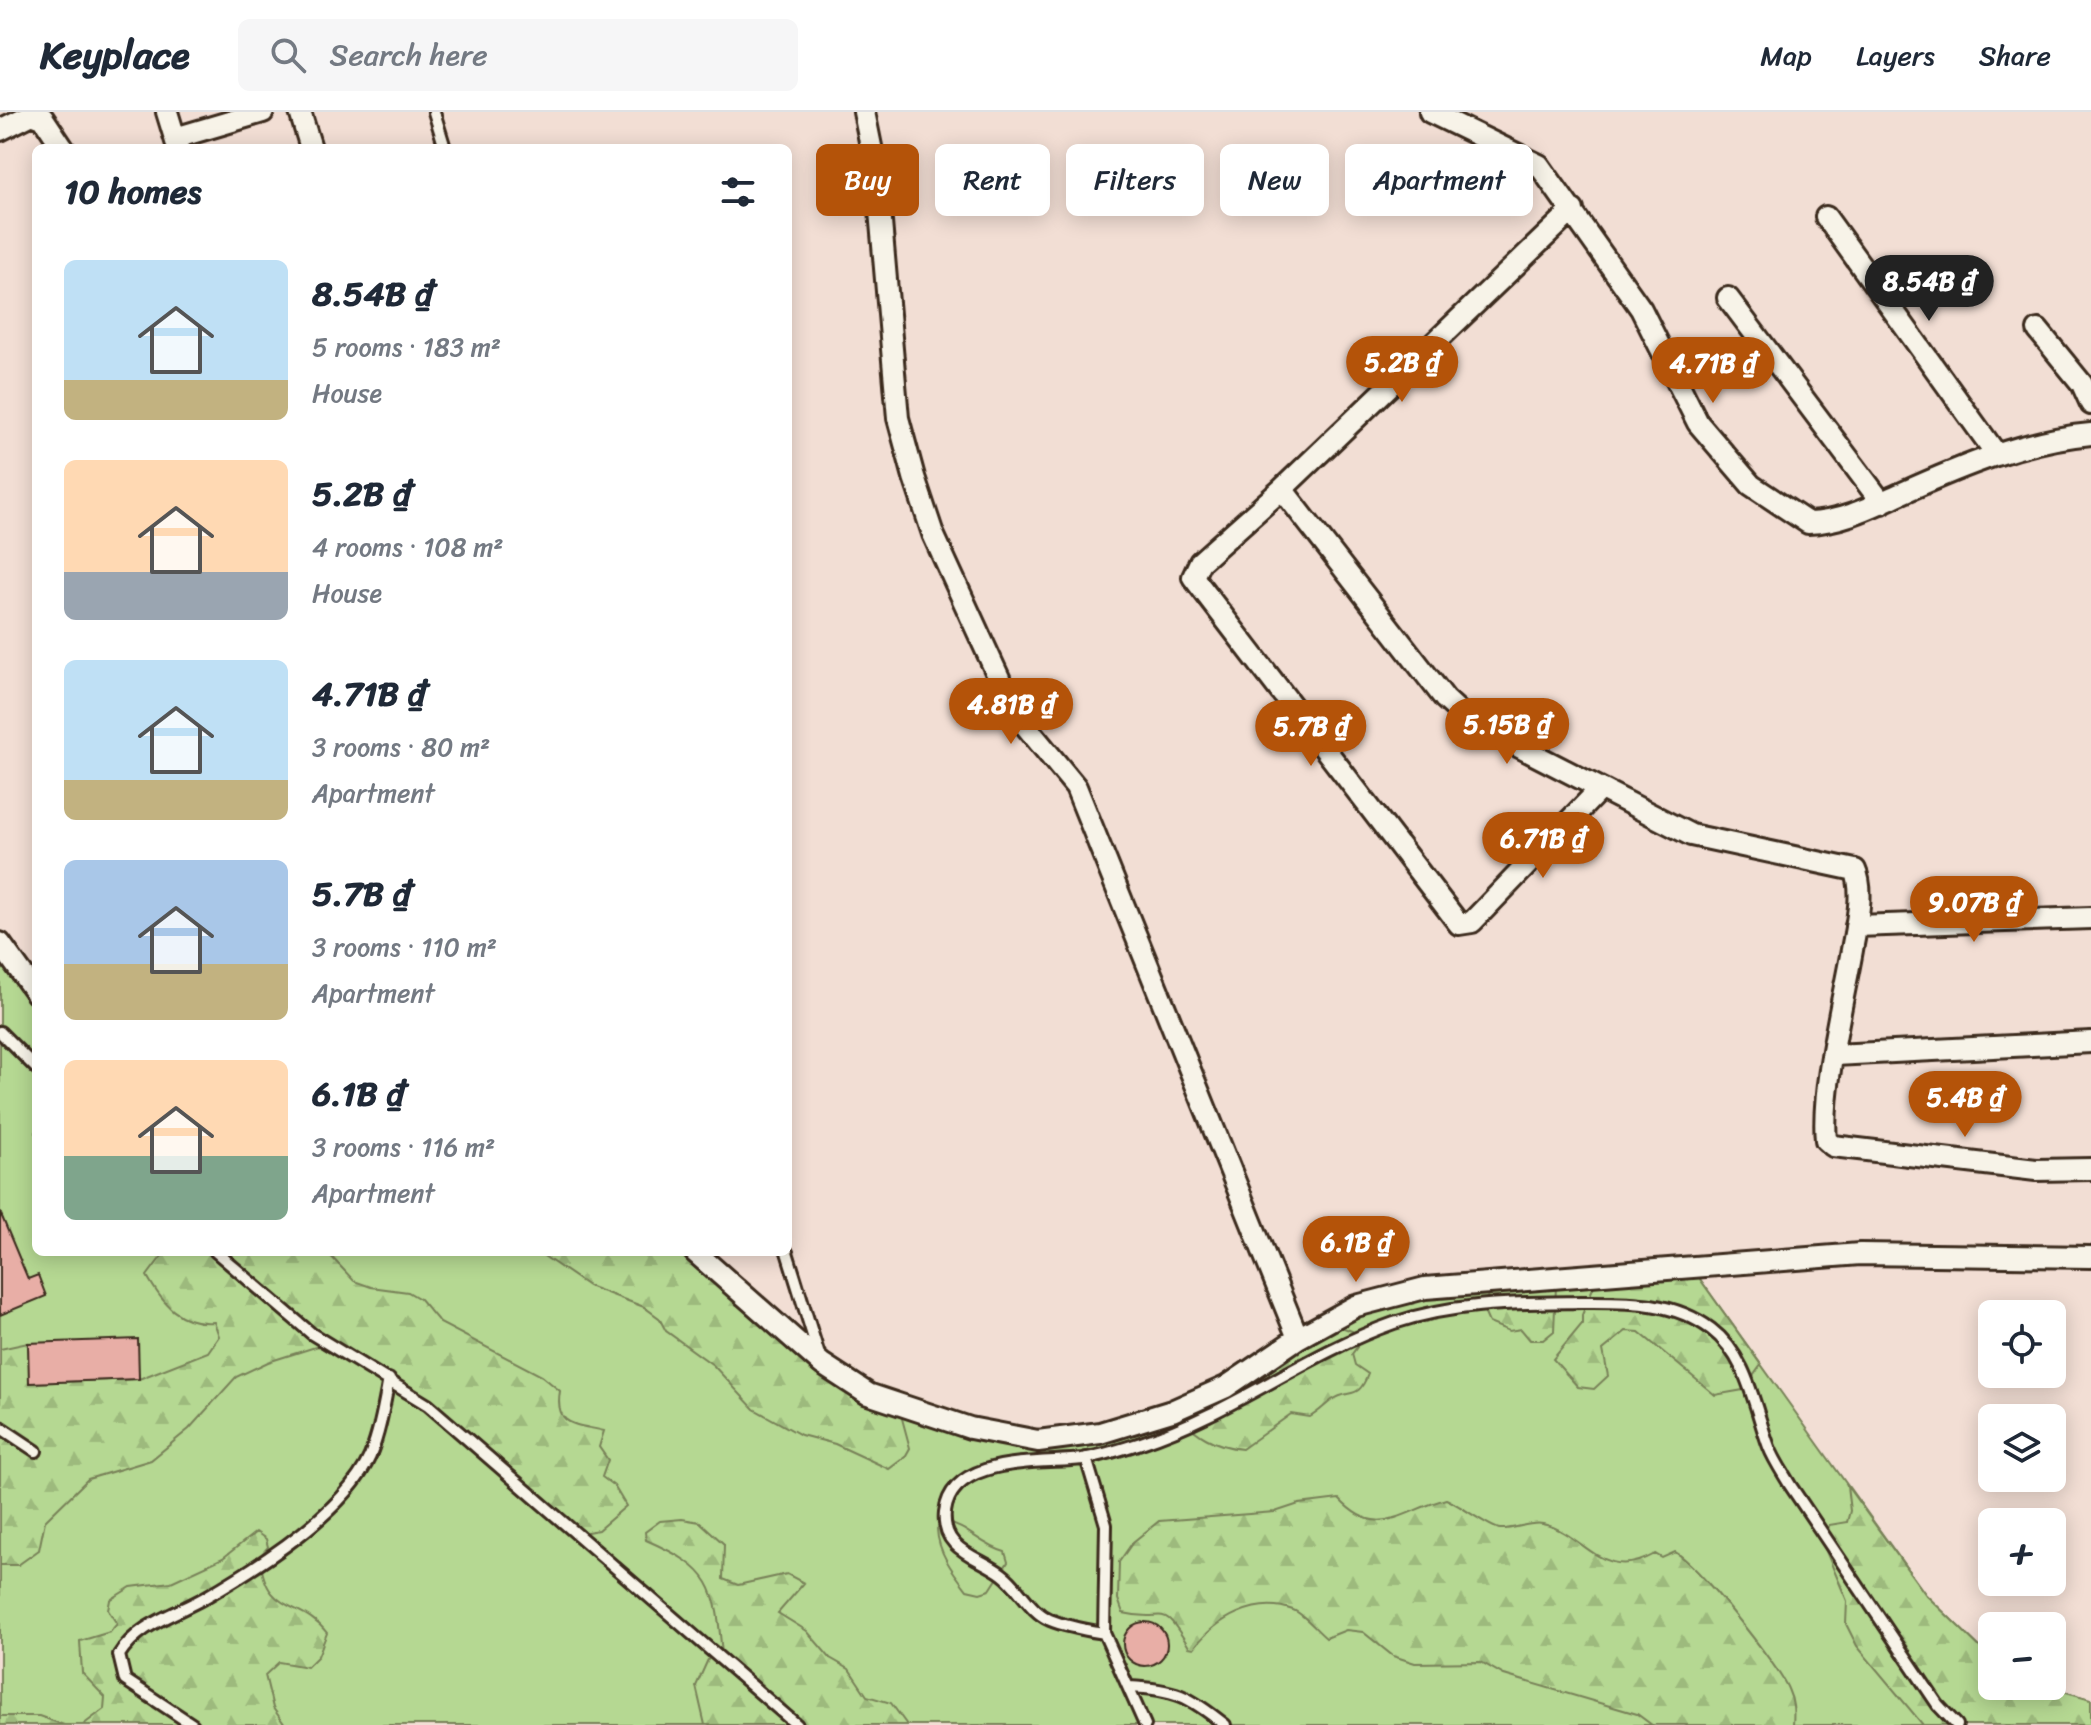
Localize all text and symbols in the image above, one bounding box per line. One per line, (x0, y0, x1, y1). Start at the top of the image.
search box (238, 19, 798, 91)
text: Keyplace (40, 22, 190, 89)
text: Search here (330, 28, 488, 82)
text: Map (1760, 31, 1812, 80)
text: Layers (1856, 31, 1935, 80)
text: Share (1979, 31, 2051, 80)
icon: search (266, 33, 310, 77)
chip: Buy (816, 144, 919, 216)
chip: Rent (935, 144, 1050, 216)
chip: Filters (1066, 144, 1204, 216)
chip: New (1220, 144, 1329, 216)
chip: Apartment (1345, 144, 1533, 216)
text: 10 homes (64, 162, 202, 222)
icon: filters (716, 170, 760, 214)
pin: 8.54B ₫ (1855, 255, 2003, 323)
text: 8.54B ₫ (1883, 258, 1975, 304)
text: 8.54B ₫ (312, 264, 433, 324)
icon: home (128, 292, 224, 388)
text: 5 rooms · 183 m² (312, 324, 501, 370)
pin: 5.2B ₫ (1337, 336, 1467, 404)
pin: 4.71B ₫ (1639, 337, 1787, 405)
text: 5.2B ₫ (1364, 339, 1440, 385)
text: 4.71B ₫ (1670, 340, 1756, 386)
text: House (312, 370, 382, 416)
text: 5.2B ₫ (312, 464, 411, 524)
icon: home (128, 492, 224, 588)
text: 4 rooms · 108 m² (312, 524, 503, 570)
text: House (312, 570, 382, 616)
text: 4.71B ₫ (312, 664, 426, 724)
pin: 4.81B ₫ (937, 678, 1085, 746)
text: 4.81B ₫ (967, 681, 1055, 727)
icon: home (128, 692, 224, 788)
pin: 5.15B ₫ (1433, 698, 1581, 766)
pin: 5.7B ₫ (1246, 700, 1376, 768)
text: 5.15B ₫ (1463, 701, 1551, 747)
text: 5.7B ₫ (1273, 703, 1349, 749)
text: 3 rooms · 80 m² (312, 724, 490, 770)
text: Apartment (312, 770, 435, 816)
pin: 6.71B ₫ (1469, 812, 1617, 880)
text: 6.71B ₫ (1500, 815, 1586, 861)
text: 5.7B ₫ (312, 864, 411, 924)
pin: 9.07B ₫ (1900, 876, 2048, 944)
text: 9.07B ₫ (1928, 879, 2020, 925)
icon: home (128, 892, 224, 988)
text: 3 rooms · 110 m² (312, 924, 497, 970)
text: Apartment (312, 970, 435, 1016)
text: 6.1B ₫ (312, 1064, 404, 1124)
pin: 5.4B ₫ (1900, 1071, 2030, 1139)
text: 5.4B ₫ (1927, 1074, 2003, 1120)
icon: home (128, 1092, 224, 1188)
text: 3 rooms · 116 m² (312, 1124, 495, 1170)
text: Apartment (312, 1170, 435, 1216)
pin: 6.1B ₫ (1291, 1216, 1421, 1284)
text: 6.1B ₫ (1321, 1219, 1391, 1265)
map controls (1978, 1300, 2066, 1700)
button: locate (1978, 1300, 2066, 1388)
button: layers (1978, 1404, 2066, 1492)
button: + (1978, 1508, 2066, 1596)
button: − (1978, 1612, 2066, 1700)

